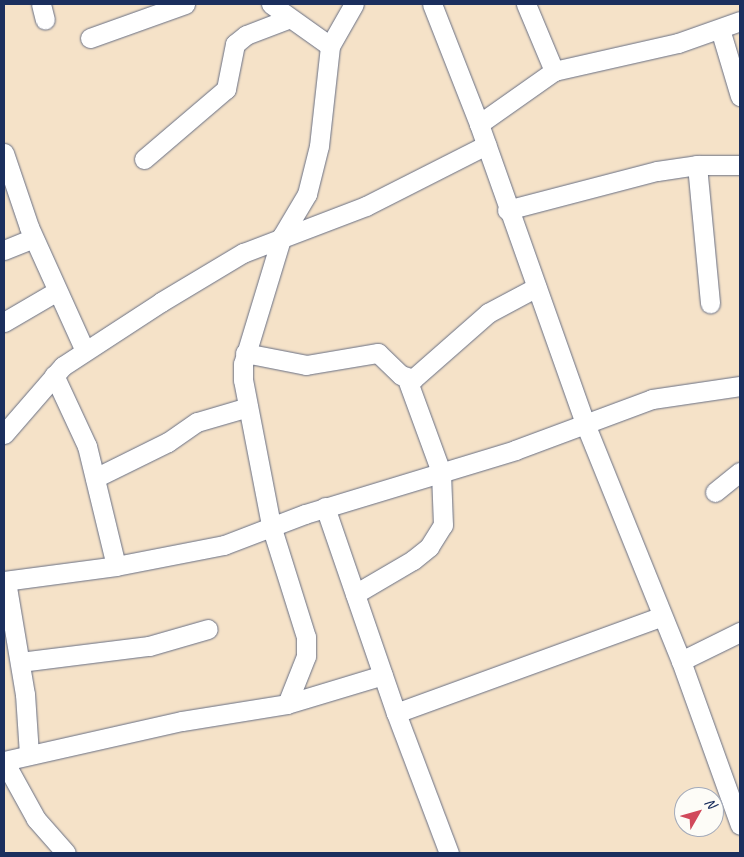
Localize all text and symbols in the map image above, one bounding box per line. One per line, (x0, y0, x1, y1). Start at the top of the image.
north arrow (674, 787, 724, 837)
text: N (701, 794, 720, 812)

